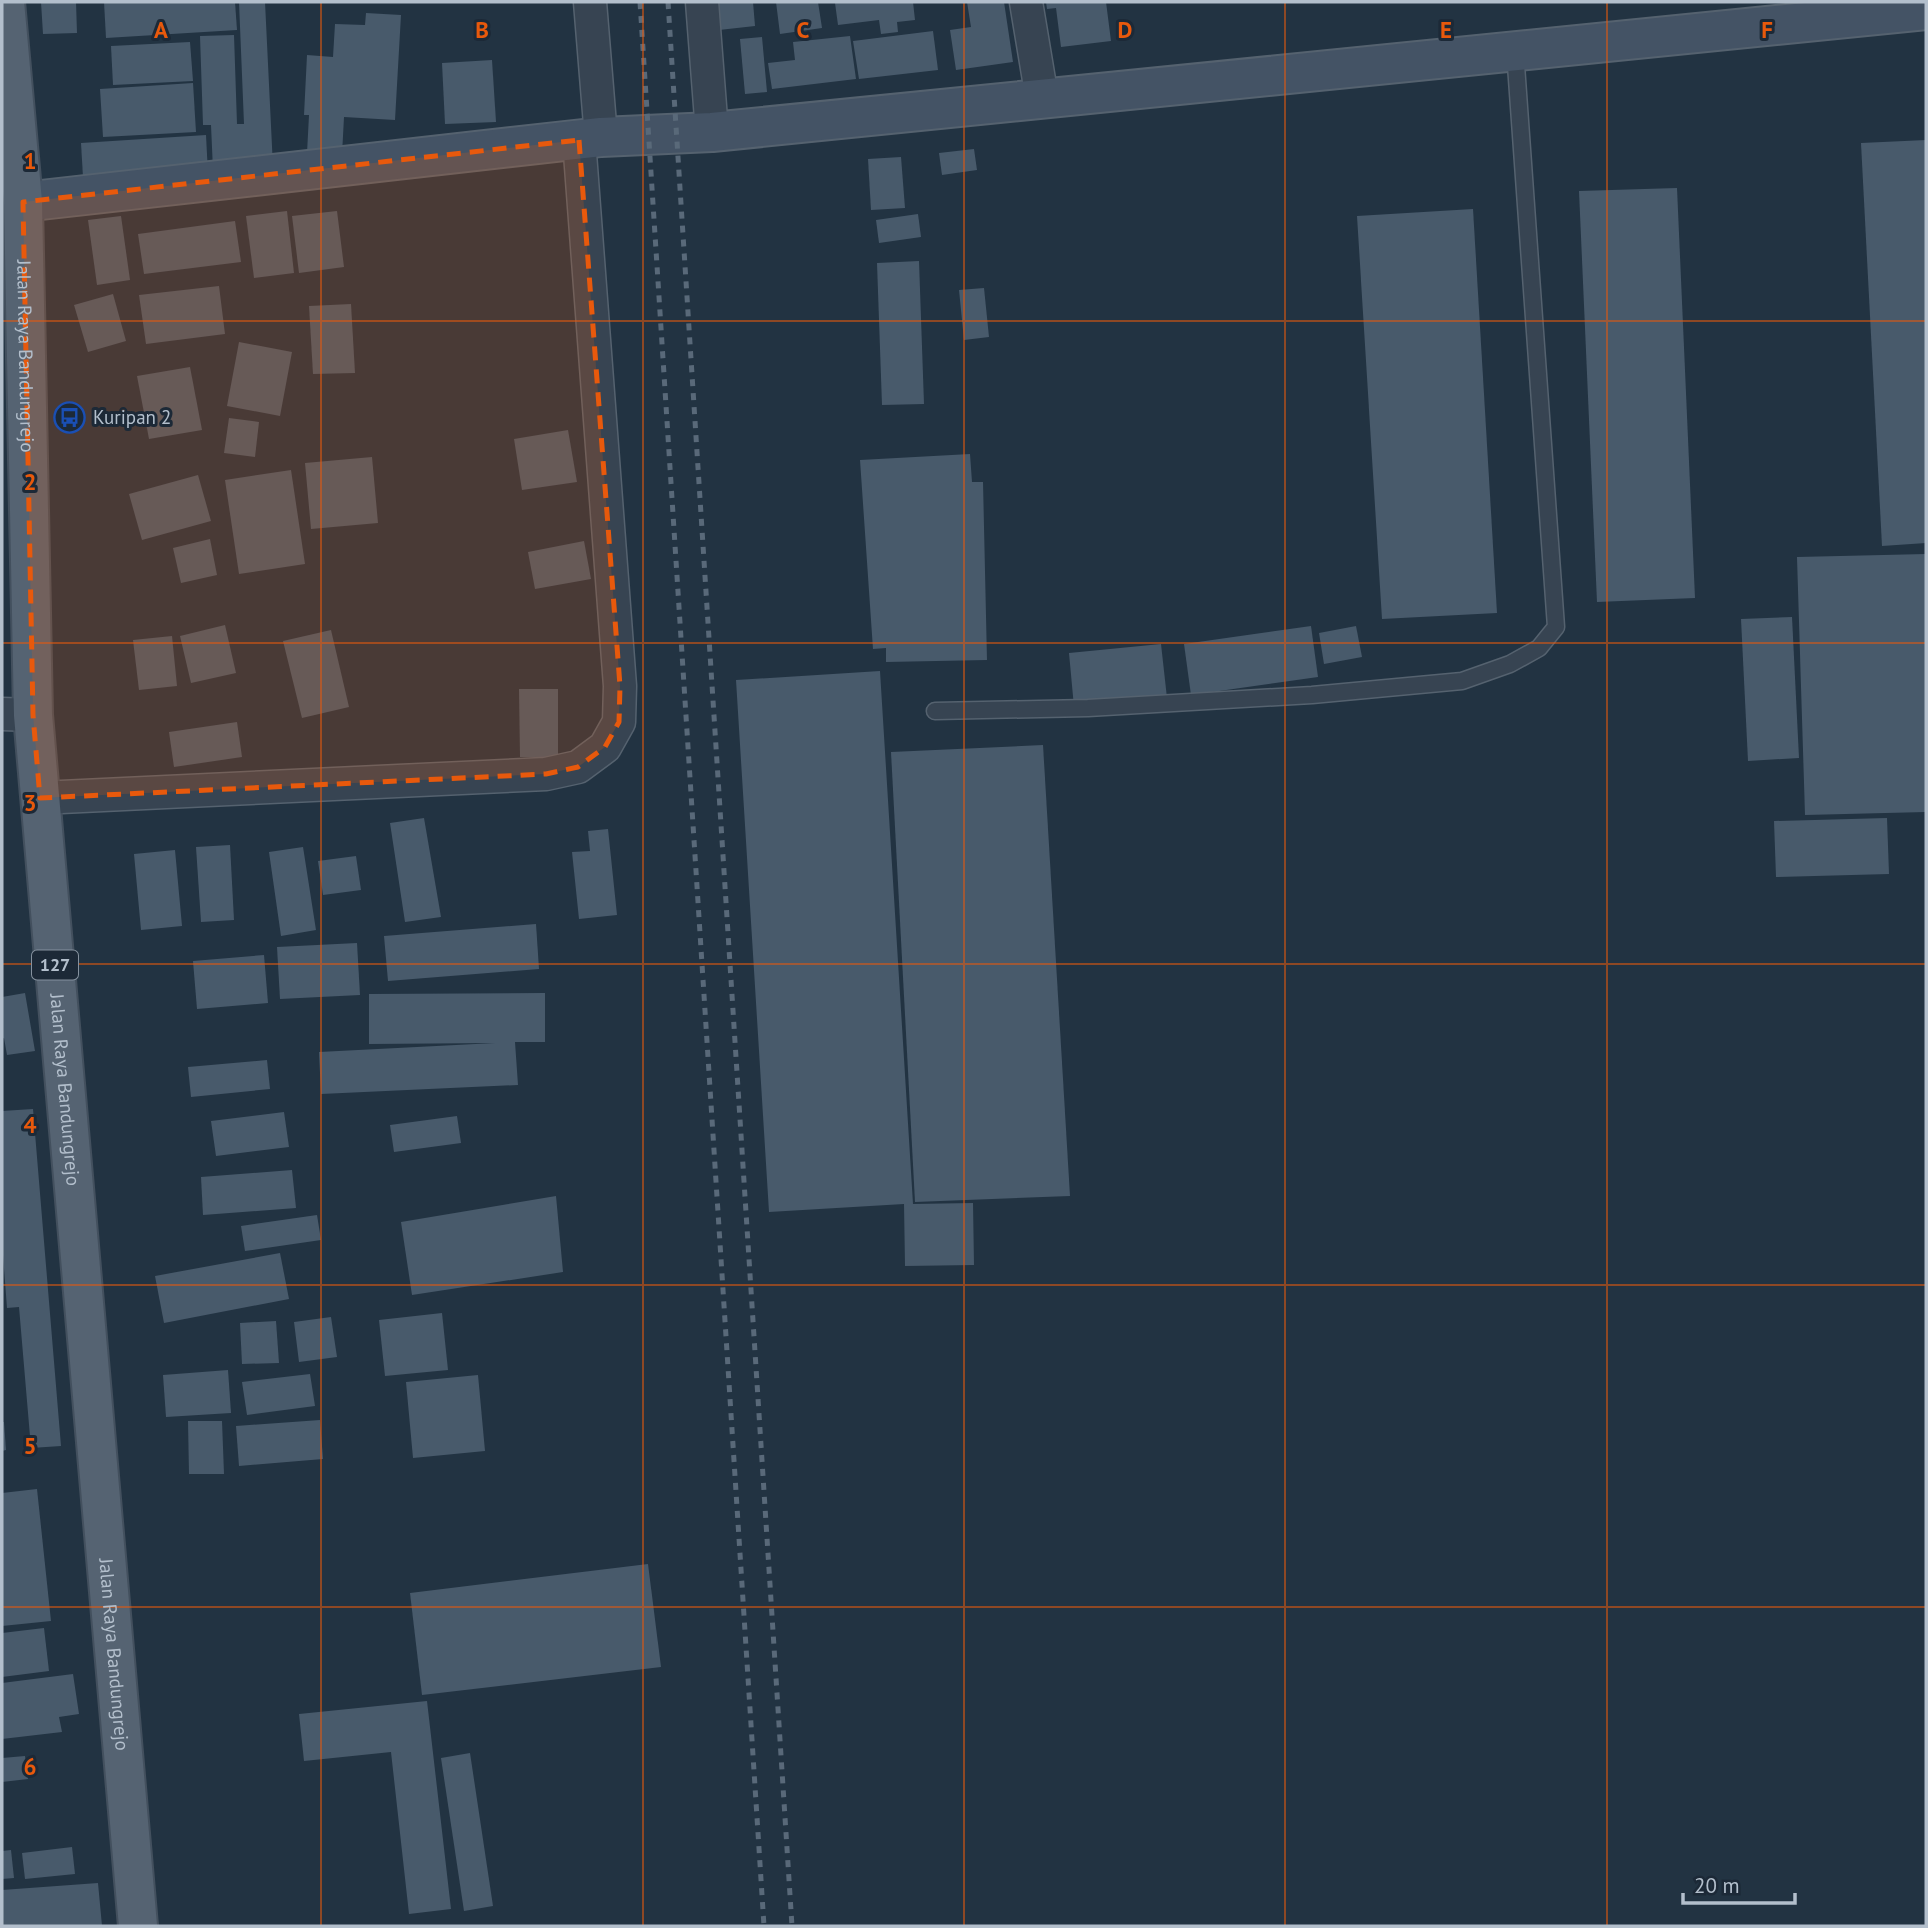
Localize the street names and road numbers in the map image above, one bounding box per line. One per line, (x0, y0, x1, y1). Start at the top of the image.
street label: Jalan Raya Bandungrejo (12, 259, 40, 453)
road number: 127 (32, 950, 78, 980)
street label: Jalan Raya Bandungrejo (45, 992, 86, 1187)
street label: Jalan Raya Bandungrejo (94, 1556, 135, 1752)

